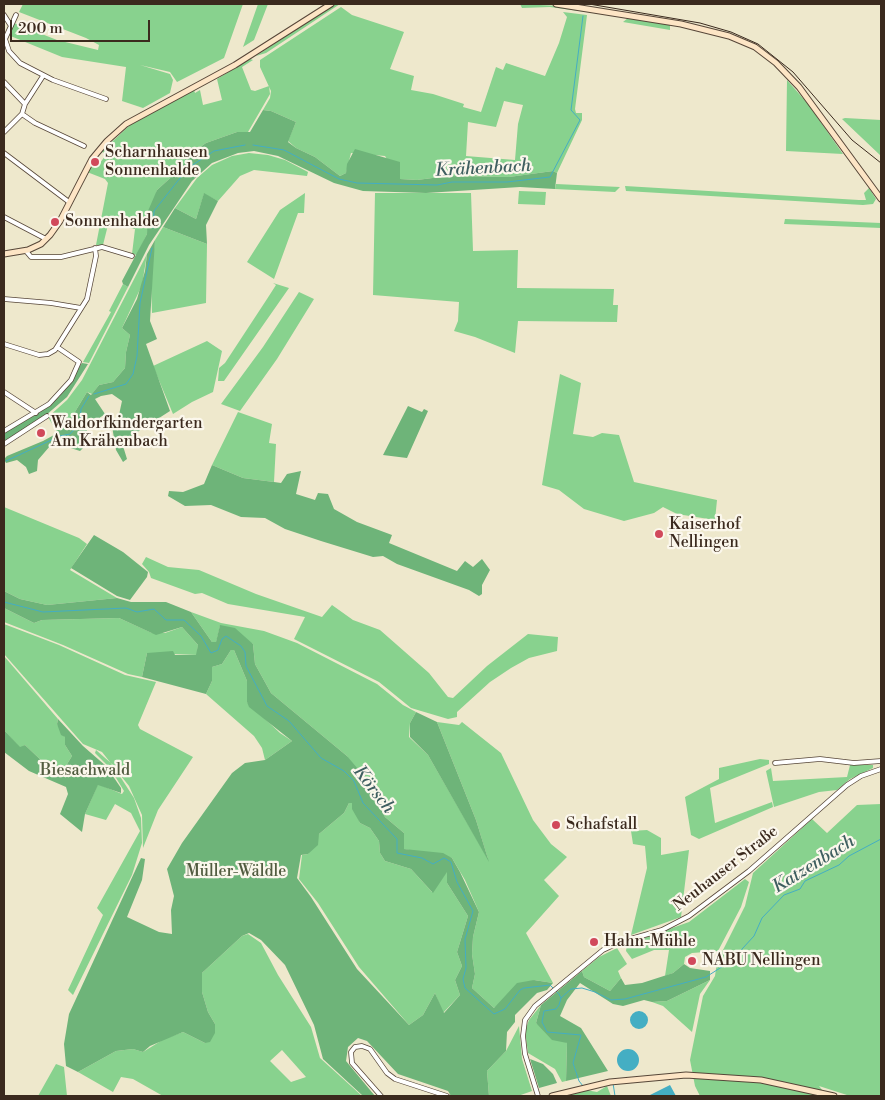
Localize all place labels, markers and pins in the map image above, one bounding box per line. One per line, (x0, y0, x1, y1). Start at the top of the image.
place label: Scharnhausen Sonnenhalde (105, 143, 208, 181)
marker: Scharnhausen Sonnenhalde (89, 156, 101, 168)
place label: Sonnenhalde (65, 212, 159, 232)
marker: Sonnenhalde (49, 216, 61, 228)
place label: Waldorfkindergarten Am Krähenbach (51, 414, 203, 452)
marker: Waldorfkindergarten Am Krähenbach (35, 427, 47, 439)
place label: Kaiserhof Nellingen (669, 515, 740, 553)
marker: Kaiserhof Nellingen (653, 528, 665, 540)
place label: Schafstall (566, 815, 637, 835)
marker: Schafstall (550, 819, 562, 831)
place label: Hahn-Mühle (604, 932, 696, 952)
marker: Hahn-Mühle (588, 936, 600, 948)
place label: NABU Nellingen (702, 951, 820, 971)
marker: NABU Nellingen (686, 955, 698, 967)

